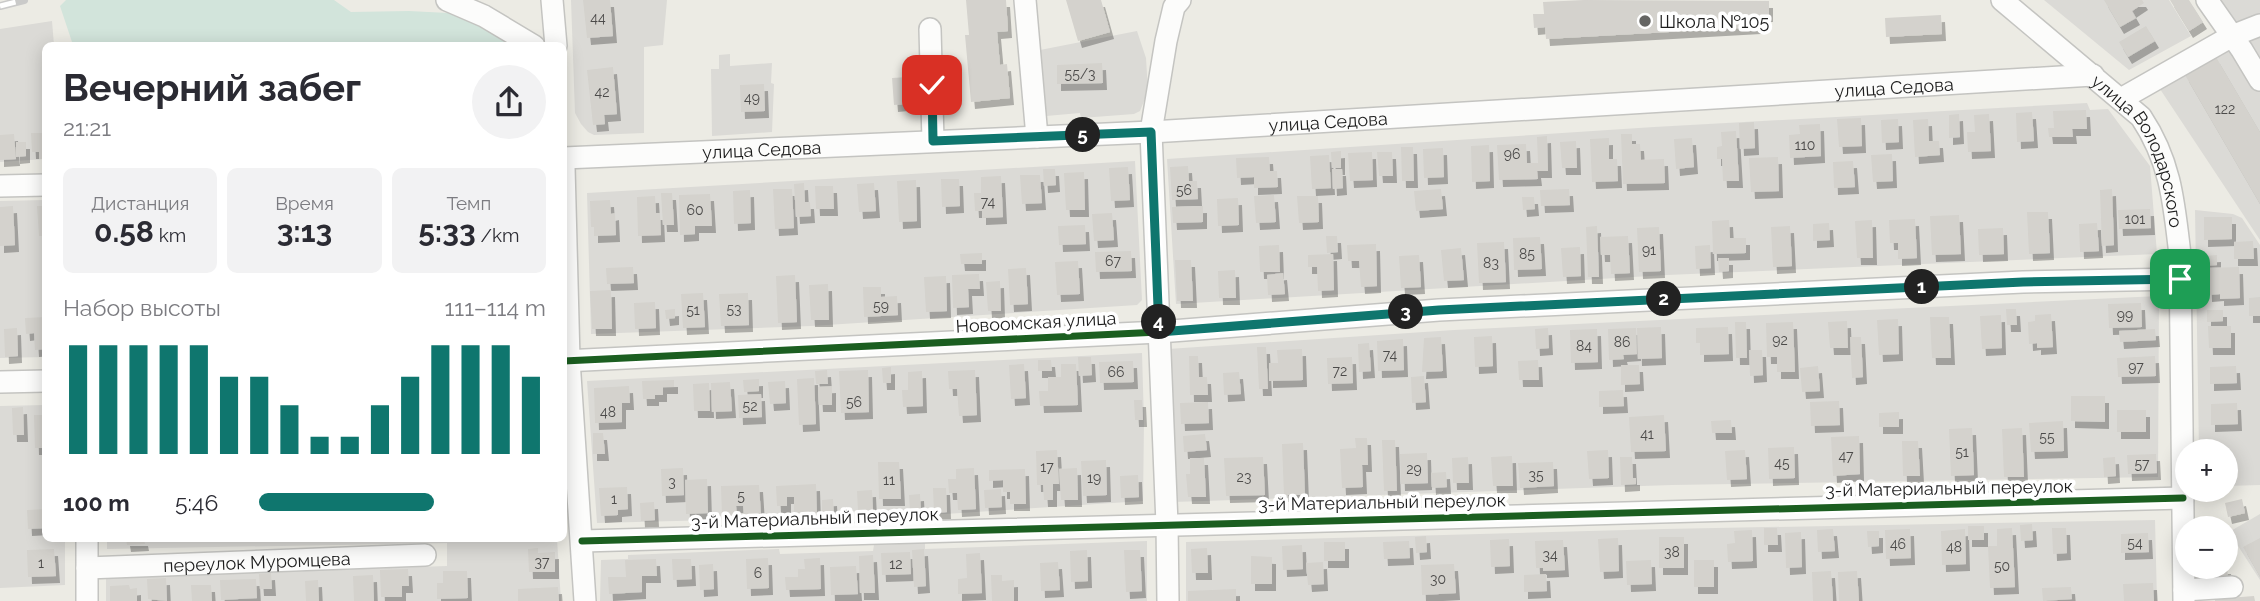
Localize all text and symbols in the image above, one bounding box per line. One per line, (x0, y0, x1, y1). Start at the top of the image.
house number: 44 (590, 10, 606, 26)
place label: Школа №105 (1659, 11, 1770, 32)
marker: Школа №105 (1637, 13, 1653, 29)
pin (902, 55, 962, 115)
text: Вечерний забег (63, 65, 361, 110)
button: share (472, 65, 546, 139)
icon: check (913, 66, 951, 104)
house number: 55/3 (1065, 66, 1095, 82)
street label: улица Володарского (2088, 70, 2187, 229)
street label: улица Седова (1834, 73, 1954, 101)
house number: 42 (595, 84, 609, 100)
house number: 49 (744, 90, 760, 106)
house number: 122 (2215, 101, 2235, 117)
street label: улица Седова (1268, 107, 1388, 135)
text: 21:21 (63, 114, 111, 141)
pin: 5 (1066, 118, 1100, 152)
text: 5 (1077, 123, 1088, 145)
street label: улица Седова (702, 136, 822, 162)
house number: 110 (1795, 137, 1815, 153)
house number: 96 (1504, 146, 1520, 162)
house number: 56 (1176, 182, 1192, 198)
text: Дистанция (91, 192, 189, 214)
text: Время (275, 192, 334, 214)
text: Темп (446, 192, 491, 214)
house number: 74 (981, 194, 996, 210)
house number: 60 (686, 202, 704, 218)
house number: 101 (2125, 211, 2145, 227)
text: 0.58 (94, 214, 154, 249)
text: 3:13 (277, 214, 332, 249)
text: 5:33 (418, 214, 476, 249)
text: km (154, 224, 186, 246)
text: /km (476, 224, 520, 246)
house number: 91 (1642, 242, 1656, 258)
house number: 85 (1519, 246, 1535, 262)
pin (2150, 249, 2210, 309)
house number: 67 (1105, 253, 1121, 269)
house number: 83 (1483, 255, 1499, 271)
icon: arrive (2161, 260, 2199, 298)
pin: 1 (1904, 270, 1940, 304)
text: 1 (1917, 275, 1926, 297)
pin: 2 (1646, 282, 1682, 316)
text: 2 (1658, 287, 1669, 309)
text: Набор высоты (63, 294, 221, 321)
text: 111–114 m (445, 294, 546, 321)
pin: 3 (1388, 294, 1424, 330)
house number: 59 (873, 298, 889, 314)
text: 3 (1400, 300, 1411, 322)
house number: 53 (726, 301, 742, 317)
house number: 51 (686, 302, 700, 318)
pin: 4 (1142, 304, 1176, 340)
street label: Новоомская улица (955, 307, 1117, 337)
house number: 99 (2117, 307, 2133, 323)
text: 4 (1153, 310, 1164, 332)
house number: 92 (1772, 332, 1788, 348)
house number: 86 (1614, 334, 1630, 350)
house number: 84 (1576, 338, 1592, 354)
house number: 74 (1383, 347, 1398, 363)
house number: 97 (2128, 359, 2144, 375)
house number: 72 (1333, 363, 1347, 379)
house number: 66 (1108, 364, 1124, 380)
house number: 56 (846, 394, 862, 410)
house number: 52 (743, 398, 757, 414)
house number: 48 (600, 404, 616, 420)
house number: 41 (1640, 426, 1654, 442)
house number: 55 (2039, 429, 2055, 445)
map controls (2175, 439, 2238, 579)
button: + (2175, 439, 2238, 502)
house number: 51 (1955, 444, 1969, 460)
house number: 47 (1838, 448, 1854, 464)
house number: 45 (1774, 455, 1790, 471)
house number: 57 (2134, 456, 2150, 472)
house number: 17 (1040, 459, 1054, 475)
house number: 29 (1406, 461, 1422, 477)
house number: 35 (1528, 467, 1544, 483)
house number: 23 (1237, 469, 1251, 485)
house number: 19 (1087, 470, 1101, 486)
house number: 11 (883, 472, 895, 488)
house number: 3 (668, 474, 676, 490)
street label: 3-й Материальный переулок (1825, 475, 2073, 501)
house number: 5 (737, 488, 745, 504)
text: 100 m (63, 489, 130, 516)
text: 5:46 (175, 489, 218, 516)
street label: 3-й Материальный переулок (1258, 489, 1506, 515)
house number: 1 (611, 491, 617, 507)
street label: 3-й Материальный переулок (691, 503, 939, 533)
button: − (2175, 516, 2238, 579)
house number: 54 (2127, 535, 2143, 551)
house number: 46 (1890, 536, 1906, 552)
house number: 48 (1946, 539, 1962, 555)
house number: 38 (1664, 544, 1680, 560)
street label: переулок Муромцева (163, 547, 351, 576)
house number: 34 (1542, 547, 1558, 563)
house number: 37 (535, 554, 550, 570)
house number: 1 (38, 555, 44, 571)
house number: 12 (889, 556, 903, 572)
house number: 50 (1994, 558, 2010, 574)
house number: 6 (754, 565, 762, 581)
house number: 30 (1430, 571, 1446, 587)

